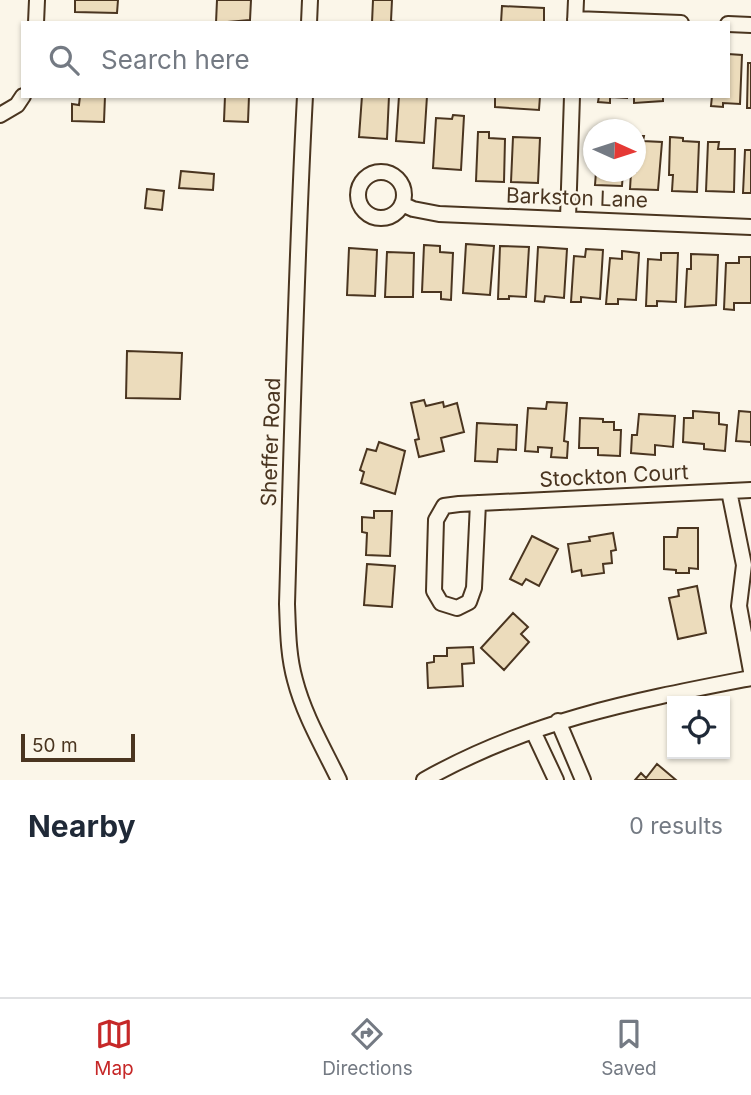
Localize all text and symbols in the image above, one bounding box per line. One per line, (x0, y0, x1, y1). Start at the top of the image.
search box (21, 21, 730, 98)
icon: search (45, 41, 83, 79)
text: Search here (101, 44, 250, 75)
north arrow (583, 119, 646, 182)
street label: Barkston Lane (505, 183, 649, 212)
street label: Sheffer Road (256, 377, 285, 507)
street label: Stockton Court (539, 459, 689, 492)
map controls (667, 696, 730, 759)
button: locate (667, 696, 730, 759)
scale bar (21, 731, 135, 763)
text: 50 m (32, 734, 78, 757)
text: Nearby (28, 808, 136, 844)
text: 0 results (629, 812, 723, 840)
tab: Map (94, 1015, 134, 1080)
tab: Directions (322, 1015, 413, 1080)
tab: Saved (601, 1015, 657, 1080)

